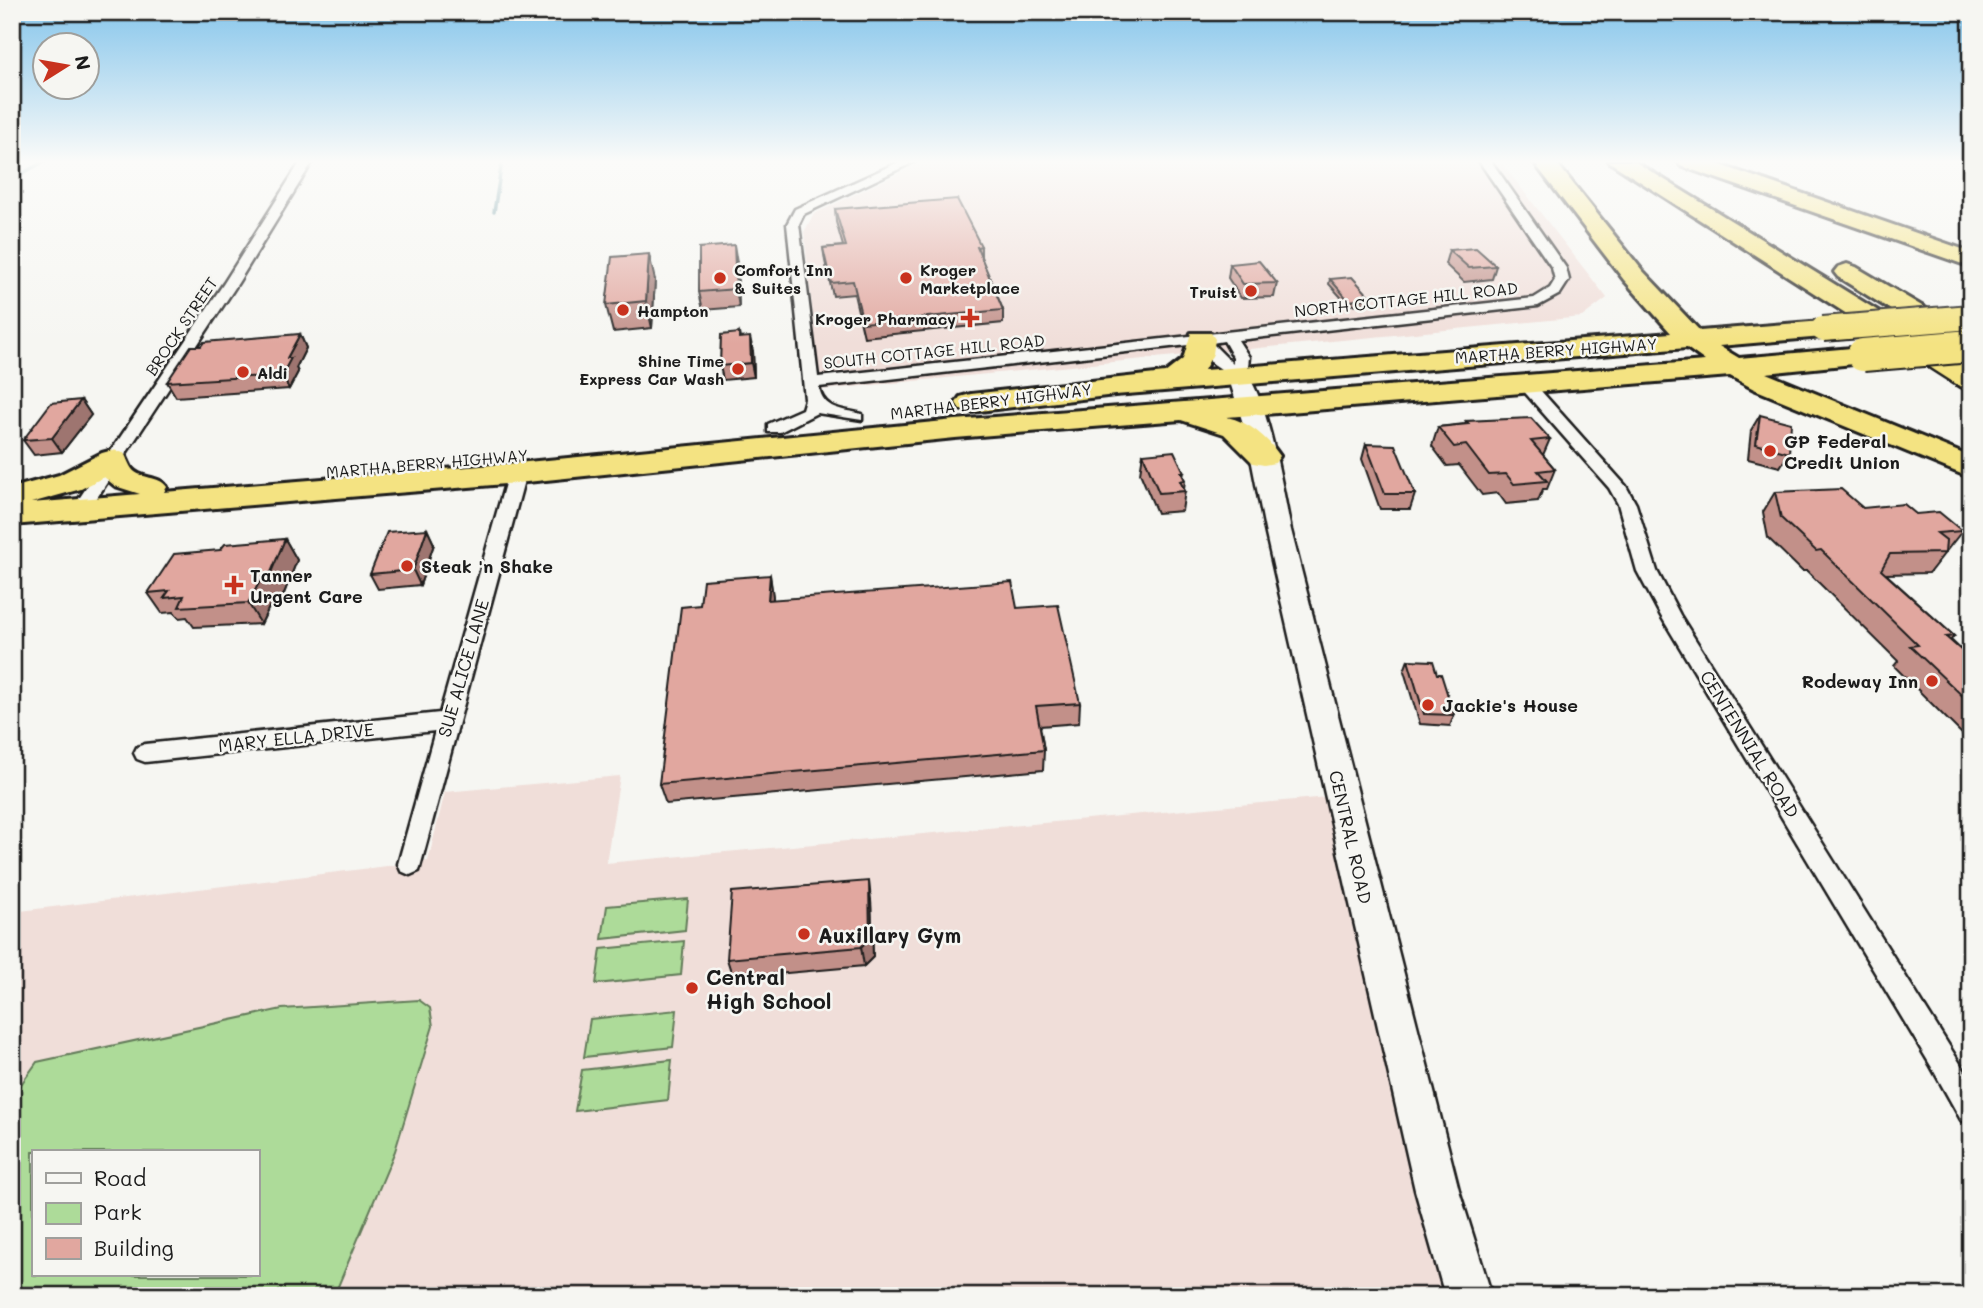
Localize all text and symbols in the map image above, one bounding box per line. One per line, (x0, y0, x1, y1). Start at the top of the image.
north arrow (32, 32, 102, 102)
text: N (70, 53, 97, 72)
place label: Comfort Inn & Suites (734, 259, 833, 298)
place label: Kroger Marketplace (920, 259, 1020, 298)
marker: Comfort Inn & Suites (712, 270, 728, 286)
marker: Kroger Marketplace (898, 270, 914, 286)
street label: BROCK STREET (140, 273, 222, 379)
street label: NORTH COTTAGE HILL ROAD (1293, 277, 1519, 321)
place label: Truist (1189, 281, 1237, 302)
marker: Truist (1243, 283, 1259, 299)
place label: Hampton (637, 300, 709, 321)
marker: Hampton (615, 302, 631, 318)
place label: Kroger Pharmacy (815, 308, 956, 329)
marker: Kroger Pharmacy (962, 310, 978, 326)
street label: SOUTH COTTAGE HILL ROAD (822, 329, 1046, 373)
street label: MARTHA BERRY HIGHWAY (1454, 332, 1658, 368)
place label: Shine Time Express Car Wash (579, 350, 724, 389)
marker: Shine Time Express Car Wash (730, 361, 746, 377)
place label: Aldi (257, 362, 288, 383)
marker: Aldi (235, 364, 251, 380)
street label: MARTHA BERRY HIGHWAY (889, 378, 1093, 424)
place label: GP Federal Credit Union (1784, 429, 1900, 474)
marker: GP Federal Credit Union (1762, 443, 1778, 459)
street label: MARTHA BERRY HIGHWAY (325, 444, 529, 482)
place label: Steak 'n Shake (421, 554, 553, 578)
marker: Steak 'n Shake (399, 558, 415, 574)
place label: Tanner Urgent Care (250, 563, 363, 608)
marker: Tanner Urgent Care (224, 575, 244, 595)
street label: SUE ALICE LANE (432, 596, 494, 740)
street label: CENTENNIAL ROAD (1695, 666, 1805, 822)
place label: Rodeway Inn (1802, 669, 1918, 693)
marker: Rodeway Inn (1924, 673, 1940, 689)
place label: Jackie's House (1442, 693, 1578, 717)
marker: Jackie's House (1420, 697, 1436, 713)
street label: MARY ELLA DRIVE (217, 717, 375, 757)
street label: CENTRAL ROAD (1324, 768, 1378, 906)
place label: Auxillary Gym (818, 921, 961, 949)
marker: Auxillary Gym (796, 926, 812, 942)
place label: Central High School (706, 963, 831, 1014)
marker: Central High School (684, 980, 700, 996)
legend (32, 1150, 259, 1276)
text: Road (94, 1164, 146, 1191)
text: Park (94, 1198, 142, 1225)
text: Building (94, 1234, 174, 1261)

